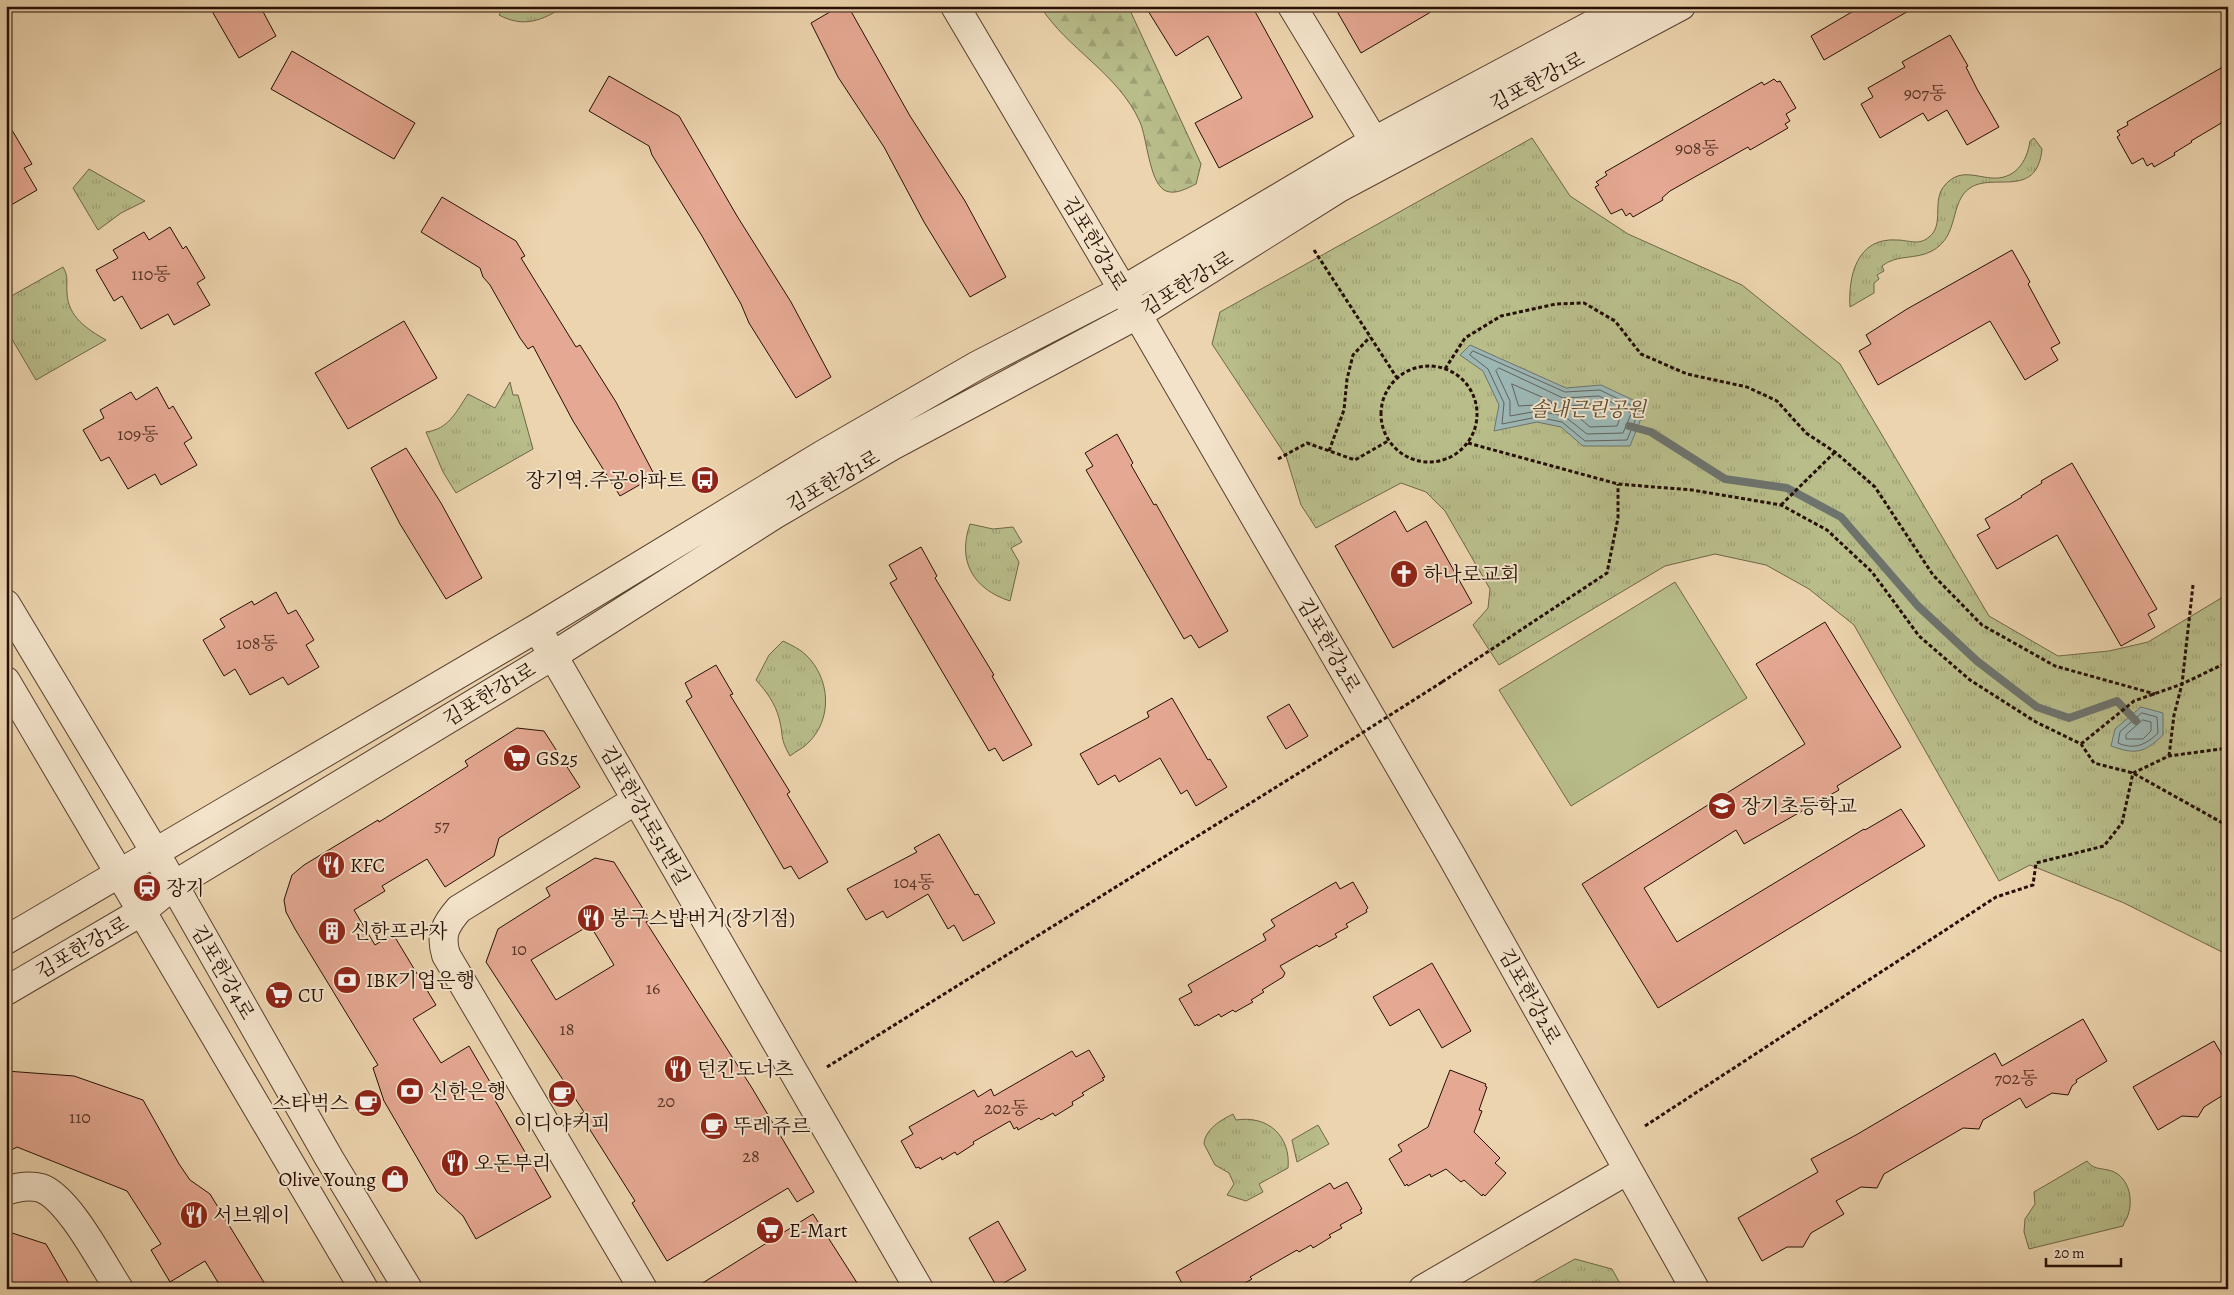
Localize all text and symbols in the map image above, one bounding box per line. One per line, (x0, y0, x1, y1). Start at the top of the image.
street label: 김포한강1로 (1485, 45, 1589, 118)
house number: 907동 (1904, 81, 1946, 105)
house number: 908동 (1675, 136, 1719, 160)
street label: 김포한강2로 (1056, 191, 1133, 296)
street label: 김포한강1로 (1136, 245, 1238, 322)
house number: 110동 (131, 262, 171, 286)
park label: 솔내근린공원 (1530, 396, 1648, 423)
house number: 109동 (117, 422, 159, 446)
street label: 김포한강1로 (782, 444, 885, 519)
bus stop icon: 장기역.주공아파트 (690, 465, 720, 495)
place label: 장기역.주공아파트 (525, 467, 686, 494)
church icon: 하나로교회 (1389, 559, 1419, 589)
place label: 하나로교회 (1423, 561, 1520, 588)
street label: 김포한강2로 (1290, 593, 1367, 698)
house number: 108동 (236, 631, 278, 655)
street label: 김포한강1로 (438, 656, 541, 733)
street label: 김포한강1로51번길 (593, 740, 696, 890)
supermarket icon: GS25 (502, 743, 532, 773)
place label: GS25 (536, 745, 578, 772)
school or university icon: 장기초등학교 (1707, 791, 1737, 821)
place label: 장기초등학교 (1741, 793, 1858, 820)
house number: 57 (434, 813, 450, 837)
restaurant icon: KFC (316, 850, 346, 880)
place label: KFC (350, 852, 385, 879)
house number: 104동 (893, 870, 935, 894)
station icon: 장기 (132, 873, 162, 903)
place label: 장기 (166, 875, 205, 902)
restaurant icon: 봉구스밥버거(장기점) (576, 903, 606, 933)
place label: 봉구스밥버거(장기점) (610, 905, 795, 932)
street label: 김포한강1로 (31, 910, 134, 985)
building icon: 신한프라자 (317, 916, 347, 946)
place label: 신한프라자 (351, 918, 448, 945)
street label: 김포한강4로 (184, 920, 261, 1025)
house number: 10 (511, 937, 527, 961)
street label: 김포한강2로 (1492, 943, 1567, 1049)
bank icon: IBK기업은행 (332, 965, 362, 995)
place label: IBK기업은행 (366, 967, 475, 994)
house number: 16 (646, 976, 660, 1000)
supermarket icon: CU (264, 980, 294, 1010)
place label: CU (298, 982, 324, 1009)
house number: 18 (560, 1017, 574, 1041)
restaurant icon: 던킨도너츠 (663, 1054, 693, 1084)
place label: 던킨도너츠 (697, 1056, 794, 1083)
house number: 702동 (1994, 1066, 2038, 1090)
bank icon: 신한은행 (395, 1076, 425, 1106)
place label: 신한은행 (429, 1078, 506, 1105)
cafe icon: 이디야커피 (547, 1079, 577, 1109)
cafe icon: 스타벅스 (353, 1088, 383, 1118)
house number: 20 (657, 1089, 675, 1113)
place label: 스타벅스 (272, 1090, 349, 1117)
house number: 202동 (984, 1096, 1028, 1120)
house number: 110 (69, 1105, 91, 1129)
place label: 이디야커피 (514, 1110, 610, 1137)
cafe icon: 뚜레쥬르 (699, 1111, 729, 1141)
place label: 뚜레쥬르 (733, 1113, 811, 1140)
house number: 28 (742, 1144, 760, 1168)
restaurant icon: 오돈부리 (440, 1148, 470, 1178)
place label: 오돈부리 (474, 1150, 551, 1177)
shop icon: Olive Young (380, 1164, 410, 1194)
place label: Olive Young (278, 1166, 376, 1193)
restaurant icon: 서브웨이 (179, 1200, 209, 1230)
place label: 서브웨이 (213, 1202, 290, 1229)
supermarket icon: E-Mart (755, 1215, 785, 1245)
place label: E-Mart (789, 1217, 848, 1244)
scale bar (2046, 1235, 2122, 1267)
text: 20 m (2054, 1243, 2085, 1263)

